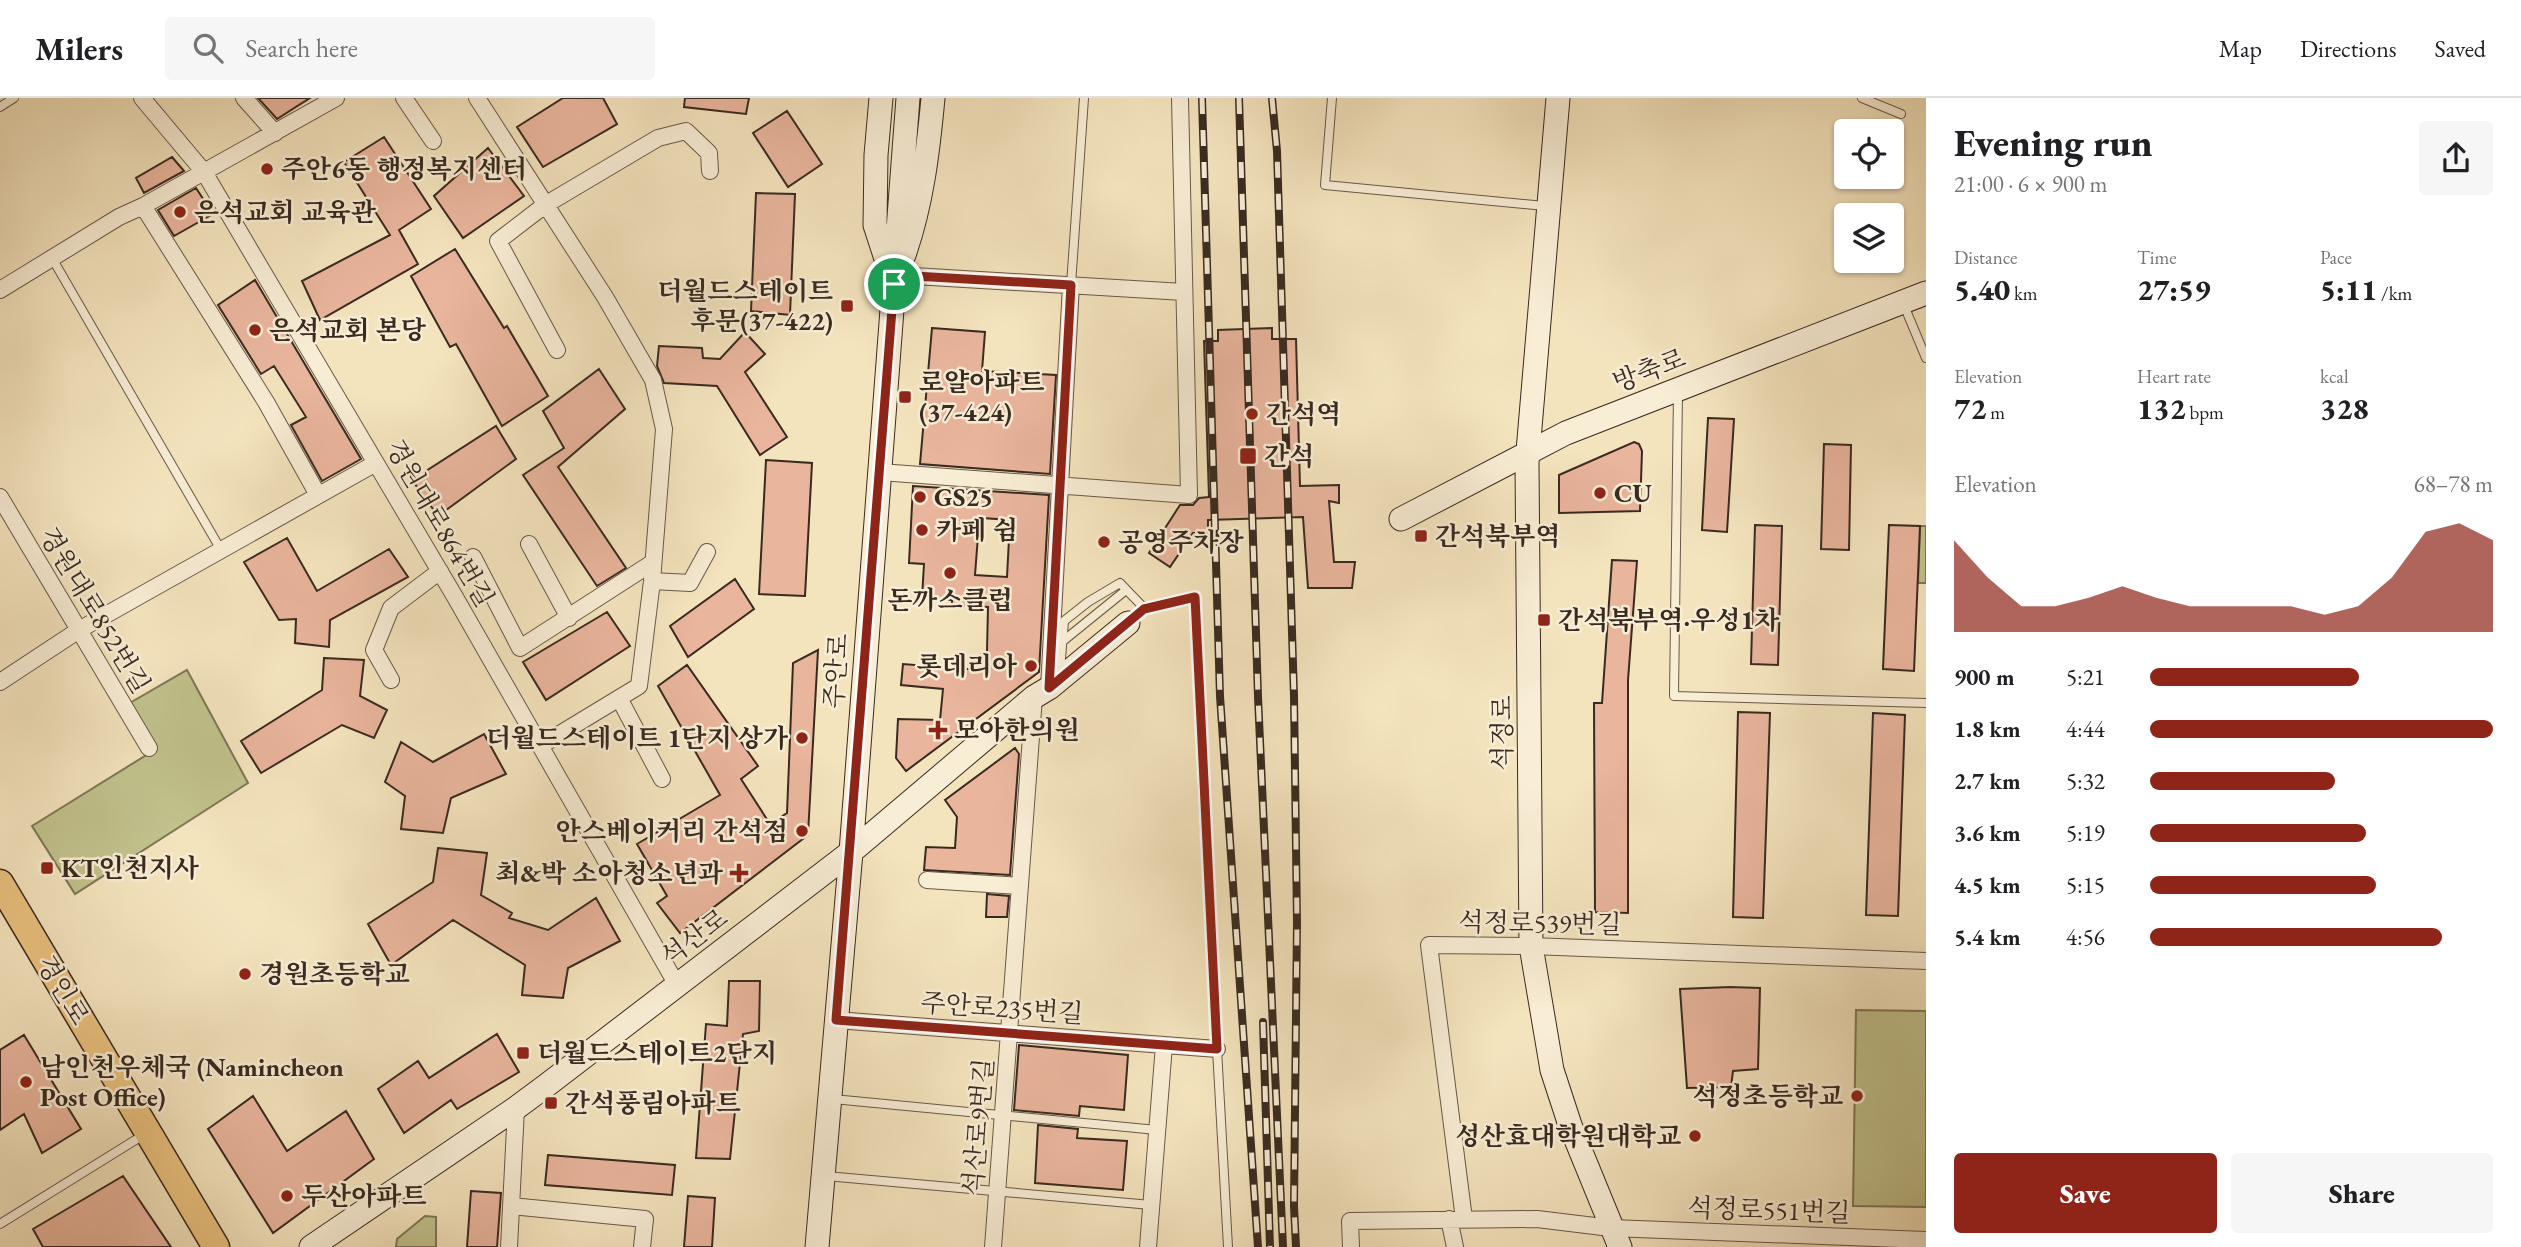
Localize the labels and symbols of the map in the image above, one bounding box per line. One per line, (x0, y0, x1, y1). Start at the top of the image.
place label: 주안6동 행정복지센터 (281, 152, 527, 186)
marker: 주안6동 행정복지센터 (259, 161, 275, 177)
place label: 은석교회 교육관 (194, 195, 377, 229)
marker: 은석교회 교육관 (172, 204, 188, 220)
pin (864, 254, 924, 314)
place label: 더월드스테이트 후문(37-422) (657, 274, 833, 338)
marker: 더월드스테이트 후문(37-422) (839, 298, 855, 314)
place label: 은석교회 본당 (269, 313, 427, 347)
marker: 은석교회 본당 (247, 322, 263, 338)
street label: 방축로 (1608, 341, 1690, 399)
place label: 로얄아파트 (37-424) (919, 365, 1045, 429)
marker: 로얄아파트 (37-424) (897, 389, 913, 405)
place label: 간석역 (1266, 397, 1341, 431)
marker: 간석역 (1244, 406, 1260, 422)
street label: 경원대로864번길 (378, 433, 502, 613)
place label: 간석 (1264, 439, 1314, 473)
marker: 간석 (1238, 446, 1258, 466)
place label: CU (1614, 476, 1652, 510)
place label: GS25 (934, 480, 993, 514)
marker: CU (1592, 485, 1608, 501)
marker: GS25 (912, 489, 928, 505)
place label: 카페 쉼 (936, 513, 1018, 547)
place label: 간석북부역 (1435, 519, 1561, 553)
street label: 경원대로852번길 (32, 521, 158, 699)
marker: 카페 쉼 (914, 522, 930, 538)
place label: 공영주차장 (1118, 525, 1244, 559)
marker: 간석북부역 (1413, 528, 1429, 544)
marker: 공영주차장 (1096, 534, 1112, 550)
marker: 돈까스클럽 (942, 565, 958, 581)
place label: 돈까스클럽 (887, 583, 1013, 617)
place label: 간석북부역·우성1차 (1558, 603, 1780, 637)
marker: 간석북부역·우성1차 (1536, 612, 1552, 628)
street label: 주안로 (816, 632, 856, 710)
place label: 롯데리아 (917, 649, 1018, 683)
marker: 롯데리아 (1023, 658, 1039, 674)
street label: 석정로 (1485, 695, 1519, 771)
place label: 모아한의원 (954, 713, 1080, 747)
marker: 모아한의원 (928, 720, 948, 740)
place label: 더월드스테이트 1단지 상가 (486, 721, 789, 755)
marker: 더월드스테이트 1단지 상가 (794, 730, 810, 746)
place label: 안스베이커리 간석점 (556, 814, 788, 848)
marker: 안스베이커리 간석점 (794, 823, 810, 839)
place label: KT인천지사 (61, 851, 200, 885)
place label: 최&박 소아청소년과 (495, 856, 724, 890)
marker: KT인천지사 (39, 860, 55, 876)
marker: 최&박 소아청소년과 (729, 863, 749, 883)
street label: 석산로 (654, 901, 734, 973)
street label: 석정로539번길 (1458, 905, 1622, 941)
street label: 경인로 (29, 949, 97, 1031)
place label: 경원초등학교 (259, 957, 410, 991)
marker: 경원초등학교 (237, 966, 253, 982)
street label: 주안로235번길 (919, 985, 1085, 1031)
place label: 더월드스테이트2단지 (537, 1036, 777, 1070)
marker: 더월드스테이트2단지 (515, 1045, 531, 1061)
place label: 남인천우체국 (Namincheon Post Office) (40, 1050, 344, 1114)
street label: 석산로9번길 (955, 1057, 1001, 1197)
marker: 남인천우체국 (Namincheon Post Office) (18, 1074, 34, 1090)
place label: 석정초등학교 (1692, 1079, 1843, 1113)
place label: 간석풍림아파트 (565, 1086, 741, 1120)
marker: 석정초등학교 (1849, 1088, 1865, 1104)
marker: 간석풍림아파트 (543, 1095, 559, 1111)
place label: 성산효대학원대학교 (1455, 1119, 1681, 1153)
marker: 성산효대학원대학교 (1687, 1128, 1703, 1144)
place label: 두산아파트 (301, 1179, 427, 1213)
marker: 두산아파트 (279, 1188, 295, 1204)
street label: 석정로551번길 (1687, 1190, 1851, 1230)

